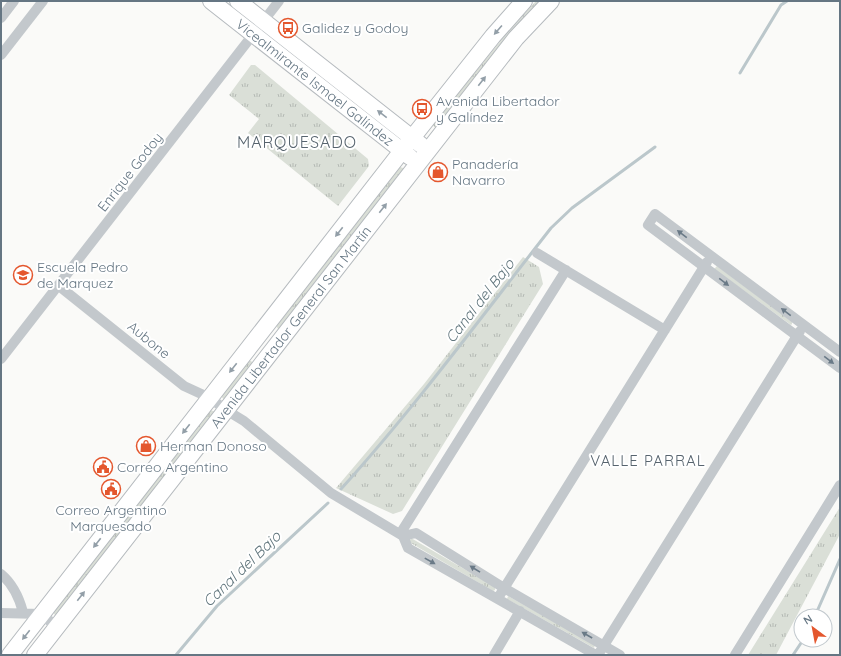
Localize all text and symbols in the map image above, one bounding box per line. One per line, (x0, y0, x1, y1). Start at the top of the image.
street label: Vicealmirante Ismael Galíndez (232, 15, 398, 150)
bus stop icon: Galidez y Godoy (277, 17, 299, 39)
place label: Galidez y Godoy (302, 19, 408, 37)
one-way arrow (493, 25, 502, 36)
one-way arrow (478, 76, 487, 87)
place label: Avenida Libertador y Galíndez (436, 92, 560, 126)
bus stop icon: Avenida Libertador y Galíndez (411, 98, 433, 120)
one-way arrow (376, 109, 387, 118)
street label: Enrique Godoy (93, 129, 167, 215)
district label: MARQUESADO (237, 132, 357, 152)
place label: Panadería Navarro (452, 155, 519, 189)
shop icon: Panadería Navarro (427, 161, 449, 183)
one-way arrow (379, 203, 388, 214)
street label: Avenida Libertador General San Martín (206, 222, 375, 432)
one-way arrow (335, 226, 343, 237)
one-way arrow (677, 230, 687, 238)
water label: Canal del Bajo (441, 254, 519, 346)
place label: Escuela Pedro de Marquez (37, 258, 128, 292)
school or university icon: Escuela Pedro de Marquez (12, 264, 34, 286)
one-way arrow (719, 278, 730, 286)
one-way arrow (781, 308, 792, 316)
street label: Aubone (124, 317, 174, 363)
one-way arrow (823, 356, 834, 364)
one-way arrow (229, 362, 238, 373)
one-way arrow (182, 424, 190, 434)
shop icon: Herman Donoso (135, 435, 157, 457)
place label: Herman Donoso (160, 437, 267, 455)
district label: VALLE PARRAL (590, 451, 706, 470)
public building icon: Correo Argentino (92, 456, 114, 478)
place label: Correo Argentino (117, 458, 228, 476)
public building icon: Correo Argentino Marquesado (100, 478, 122, 500)
place label: Correo Argentino Marquesado (55, 501, 167, 535)
water label: Canal del Bajo (199, 526, 285, 611)
one-way arrow (93, 537, 102, 548)
one-way arrow (425, 557, 436, 564)
one-way arrow (470, 565, 480, 573)
one-way arrow (77, 590, 85, 601)
north arrow (793, 608, 833, 648)
text: N (801, 611, 815, 628)
one-way arrow (21, 629, 30, 640)
one-way arrow (581, 632, 592, 639)

